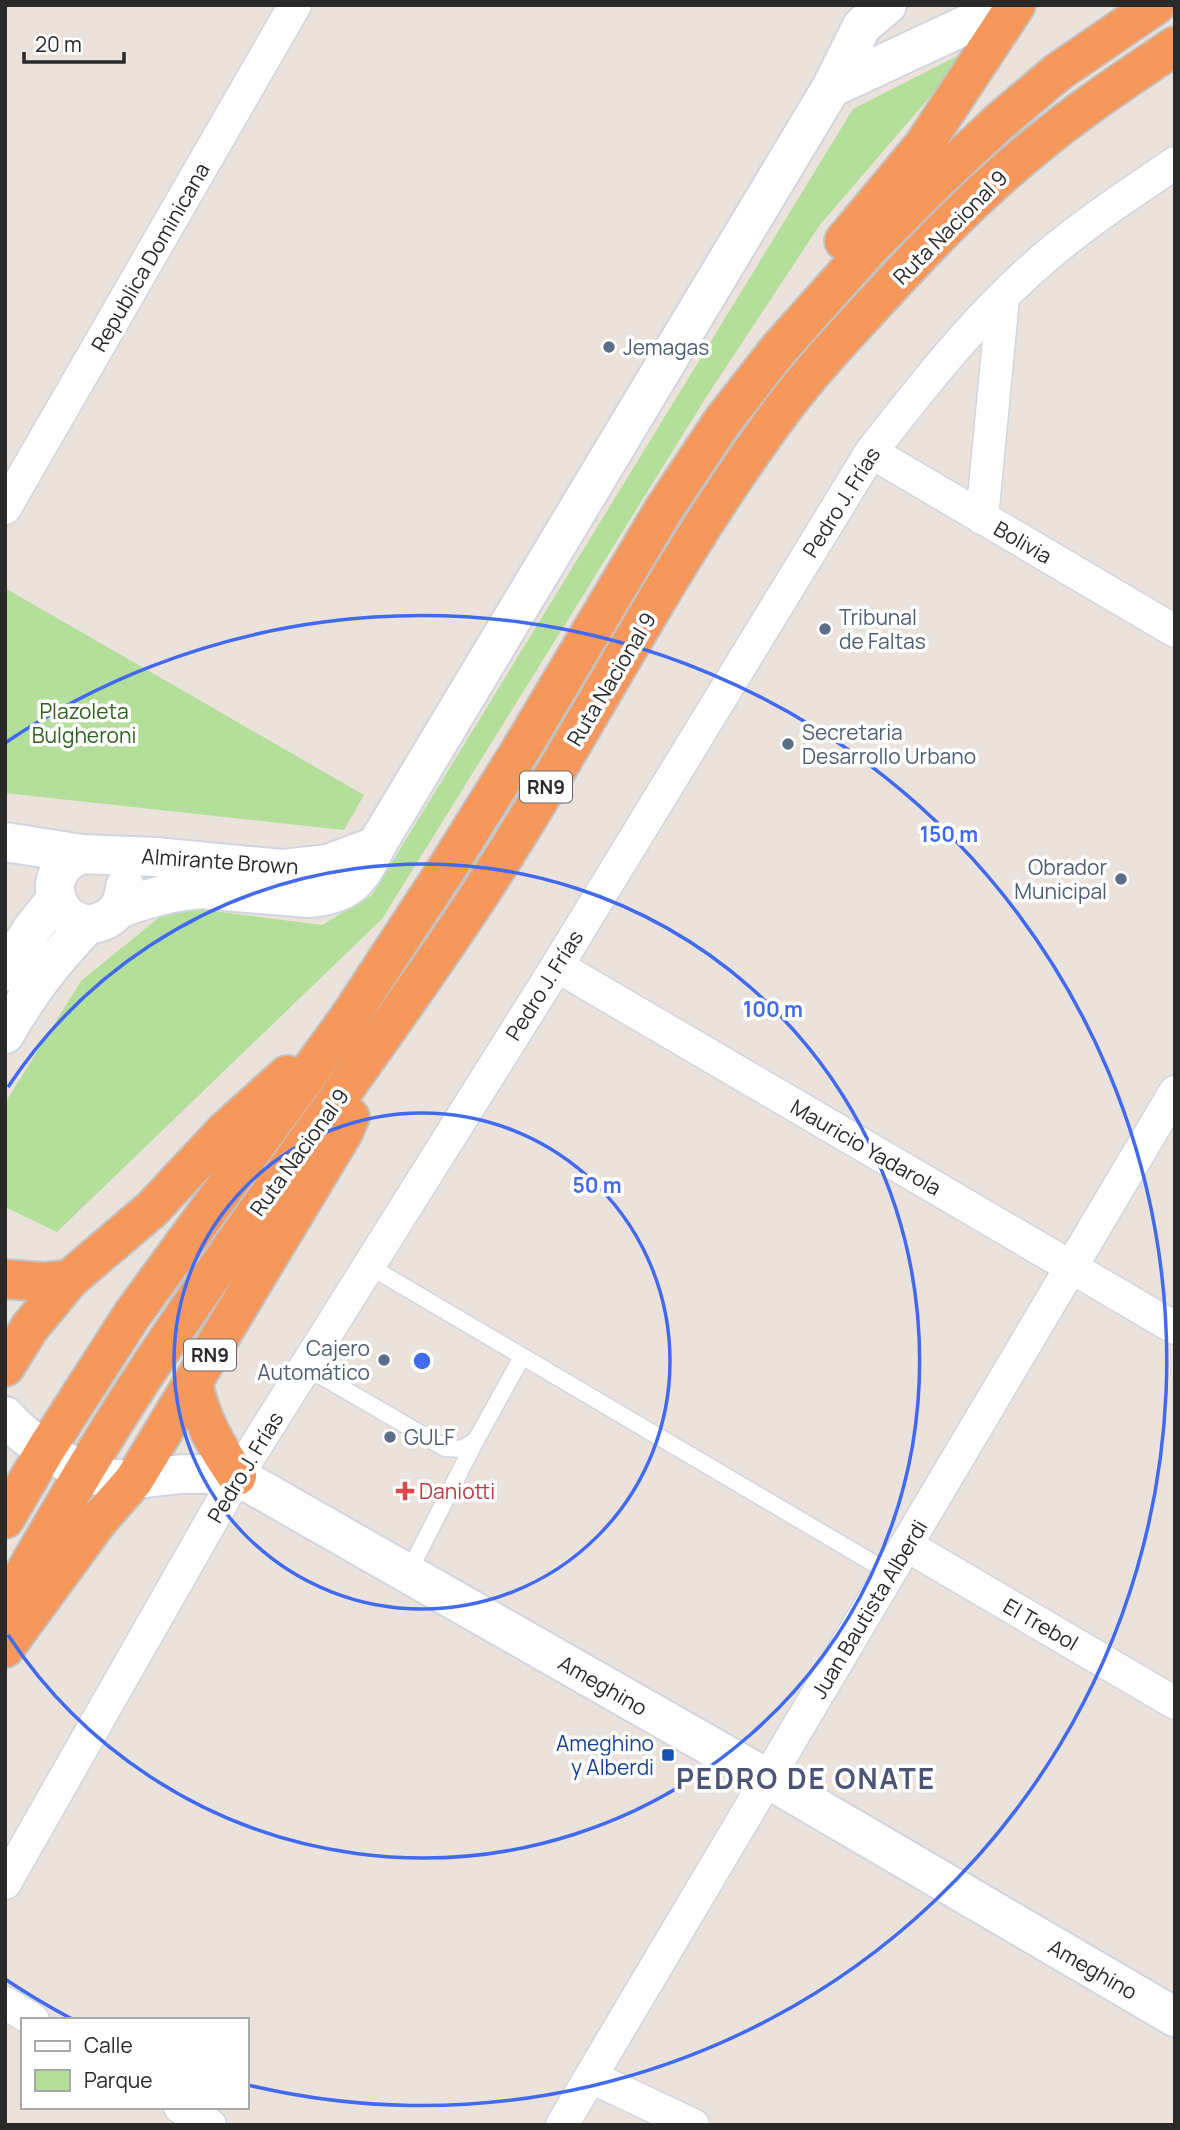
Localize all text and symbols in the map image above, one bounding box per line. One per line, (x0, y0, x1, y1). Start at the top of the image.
scale bar (24, 21, 124, 65)
text: 20 m (35, 30, 82, 58)
street label: Republica Dominicana (84, 157, 216, 357)
street label: Ruta Nacional 9 (887, 164, 1013, 290)
place label: Jemagas (623, 333, 709, 361)
marker: Jemagas (601, 339, 617, 355)
street label: Pedro J. Frías (796, 441, 886, 563)
street label: Bolivia (989, 514, 1057, 570)
place label: Tribunal de Faltas (839, 603, 926, 655)
street label: Ruta Nacional 9 (560, 607, 662, 751)
marker: Tribunal de Faltas (817, 621, 833, 637)
park label: Plazoleta Bulgheroni (32, 697, 136, 749)
place label: Secretaria Desarrollo Urbano (802, 718, 976, 770)
marker: Secretaria Desarrollo Urbano (780, 736, 796, 752)
road number: RN9 (520, 772, 572, 802)
text: 150 m (920, 820, 978, 848)
street label: Almirante Brown (140, 842, 300, 880)
place label: Obrador Municipal (1014, 853, 1107, 905)
marker: Obrador Municipal (1113, 871, 1129, 887)
street label: Pedro J. Frías (499, 924, 589, 1046)
text: 100 m (743, 995, 803, 1023)
street label: Ruta Nacional 9 (243, 1083, 355, 1221)
street label: Mauricio Yadarola (786, 1093, 946, 1201)
text: 50 m (572, 1171, 622, 1199)
place label: Cajero Automático (257, 1334, 370, 1386)
road number: RN9 (184, 1340, 236, 1371)
centre of rings (410, 1349, 434, 1373)
marker: Cajero Automático (376, 1352, 392, 1368)
street label: Pedro J. Frías (201, 1406, 289, 1528)
place label: GULF (404, 1423, 455, 1451)
marker: GULF (382, 1429, 398, 1445)
place label: Daniotti (419, 1477, 495, 1505)
marker: Daniotti (397, 1483, 413, 1499)
street label: Juan Bautista Alberdi (805, 1514, 933, 1704)
street label: El Trebol (999, 1591, 1083, 1657)
street label: Ameghino (554, 1648, 652, 1722)
place label: Ameghino y Alberdi (556, 1729, 654, 1781)
marker: Ameghino y Alberdi (660, 1747, 676, 1763)
district label: PEDRO DE ONATE (676, 1759, 936, 1797)
street label: Ameghino (1044, 1932, 1142, 2006)
legend (21, 2018, 248, 2109)
text: Calle (84, 2031, 133, 2059)
text: Parque (84, 2066, 153, 2094)

